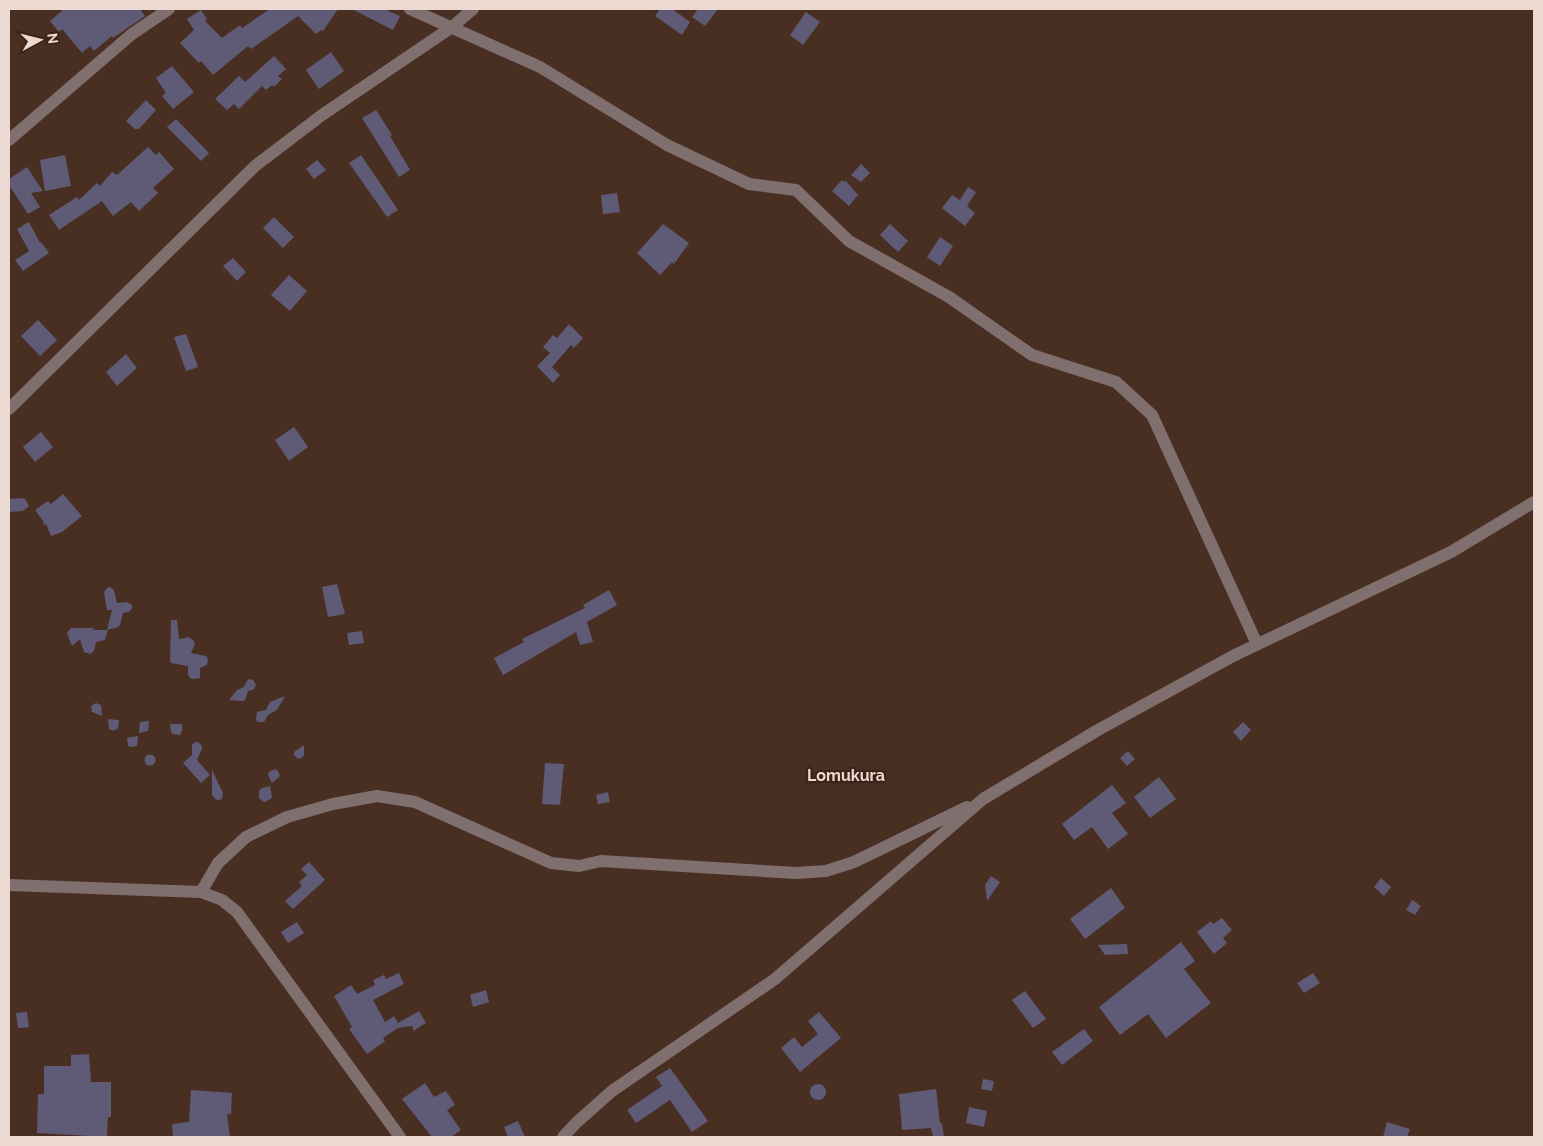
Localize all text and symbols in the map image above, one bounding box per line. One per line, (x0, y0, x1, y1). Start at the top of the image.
north arrow (15, 15, 65, 65)
text: N (44, 32, 61, 45)
district label: Lomukura (807, 766, 885, 785)

